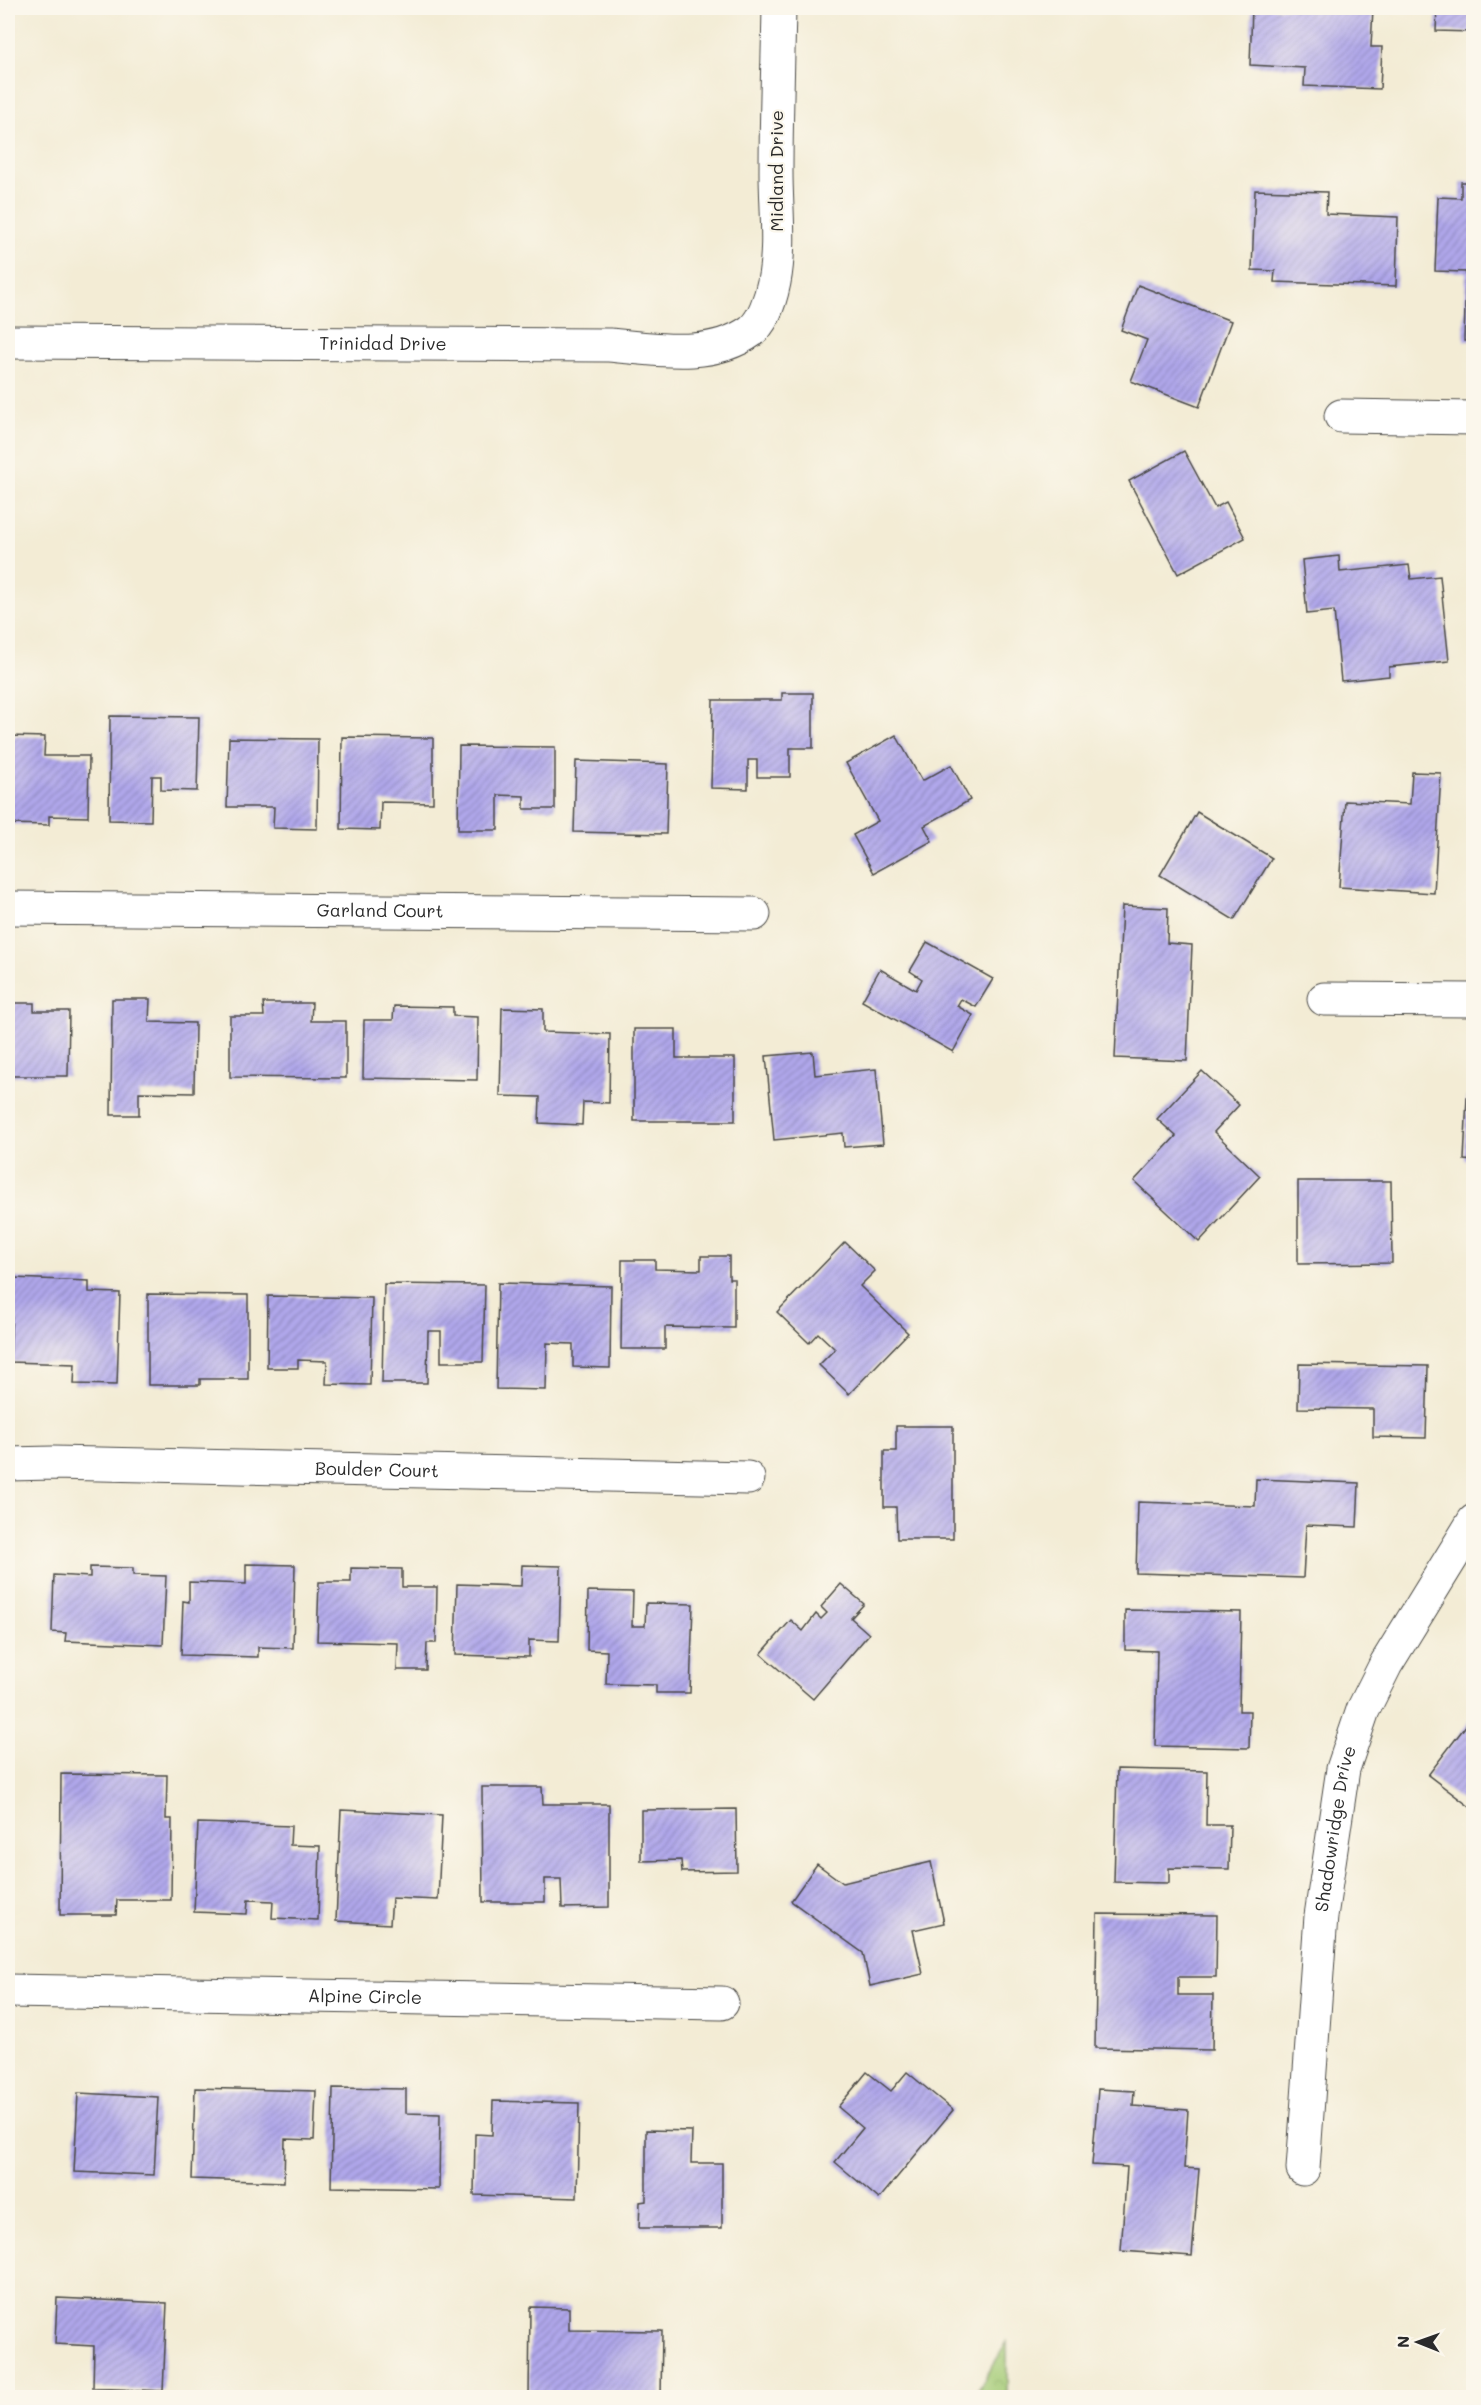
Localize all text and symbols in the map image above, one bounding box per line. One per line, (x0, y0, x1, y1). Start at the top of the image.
street label: Midland Drive (764, 110, 788, 232)
street label: Trinidad Drive (319, 331, 447, 355)
street label: Garland Court (316, 897, 444, 923)
street label: Boulder Court (315, 1456, 439, 1482)
street label: Shadowridge Drive (1309, 1742, 1361, 1914)
street label: Alpine Circle (308, 1983, 422, 2009)
north arrow (1388, 2312, 1448, 2372)
text: N (1392, 2335, 1413, 2348)

